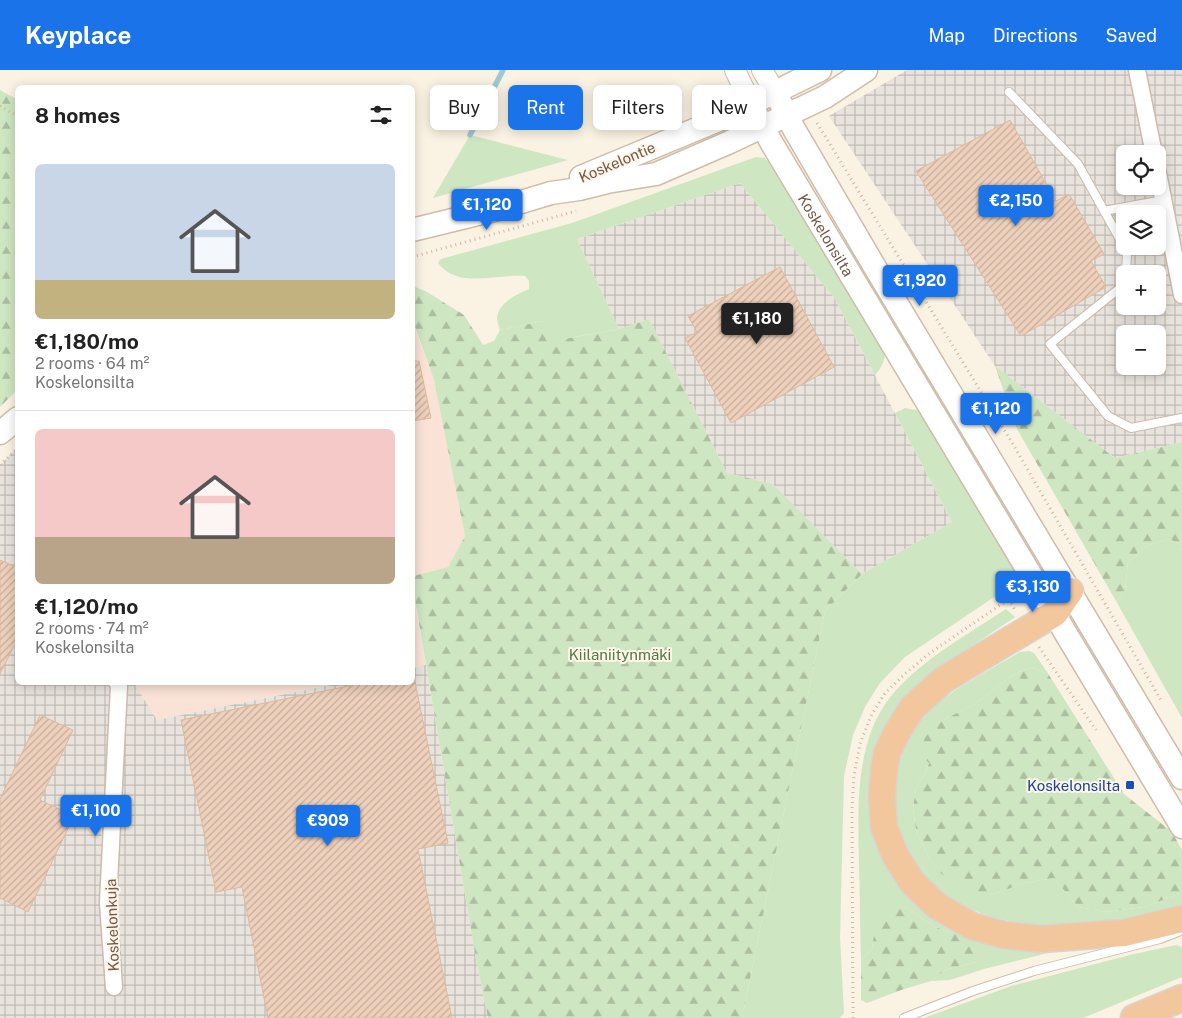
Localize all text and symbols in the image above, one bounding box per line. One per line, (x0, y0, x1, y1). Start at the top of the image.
text: Keyplace (25, 21, 131, 49)
text: Map (928, 25, 965, 46)
text: Directions (993, 25, 1078, 46)
text: Saved (1106, 25, 1157, 46)
chip: Buy (430, 85, 498, 130)
chip: Rent (508, 85, 583, 130)
chip: Filters (593, 85, 682, 130)
chip: New (692, 85, 766, 130)
icon: filters (367, 101, 395, 129)
text: 8 homes (35, 103, 120, 128)
street label: Koskelontie (576, 138, 658, 186)
map controls (1116, 145, 1166, 375)
button: locate (1116, 145, 1166, 195)
pin: €2,150 (975, 184, 1057, 227)
pin: €1,120 (446, 189, 528, 231)
street label: Koskelonsilta (795, 190, 858, 279)
text: €2,150 (990, 191, 1042, 210)
text: €1,120 (462, 195, 512, 214)
icon: home (170, 196, 260, 286)
button: layers (1116, 205, 1166, 255)
pin: €1,920 (879, 264, 961, 307)
button: + (1116, 265, 1166, 315)
text: €1,920 (894, 271, 946, 290)
pin: €1,180 (716, 302, 798, 345)
text: €1,180 (732, 309, 782, 328)
button: − (1116, 325, 1166, 375)
text: €1,180/mo (35, 329, 139, 354)
text: 2 rooms · 64 m² (35, 354, 149, 373)
text: Koskelonsilta (35, 373, 134, 392)
pin: €1,120 (955, 392, 1037, 435)
text: €1,120 (971, 399, 1021, 418)
icon: home (170, 462, 260, 552)
pin: €3,130 (992, 570, 1074, 613)
text: €3,130 (1006, 577, 1060, 596)
text: €1,120/mo (35, 594, 138, 619)
text: 2 rooms · 74 m² (35, 619, 149, 638)
text: Koskelonsilta (35, 638, 134, 657)
park label: Kiilaniitynmäki (569, 646, 671, 663)
place label: Koskelonsilta (1027, 777, 1120, 794)
marker: Koskelonsilta (1124, 779, 1136, 791)
pin: €1,100 (55, 794, 137, 837)
text: €1,100 (71, 801, 121, 820)
pin: €909 (298, 804, 358, 847)
text: €909 (307, 811, 349, 830)
street label: Koskelonkuja (102, 878, 122, 972)

